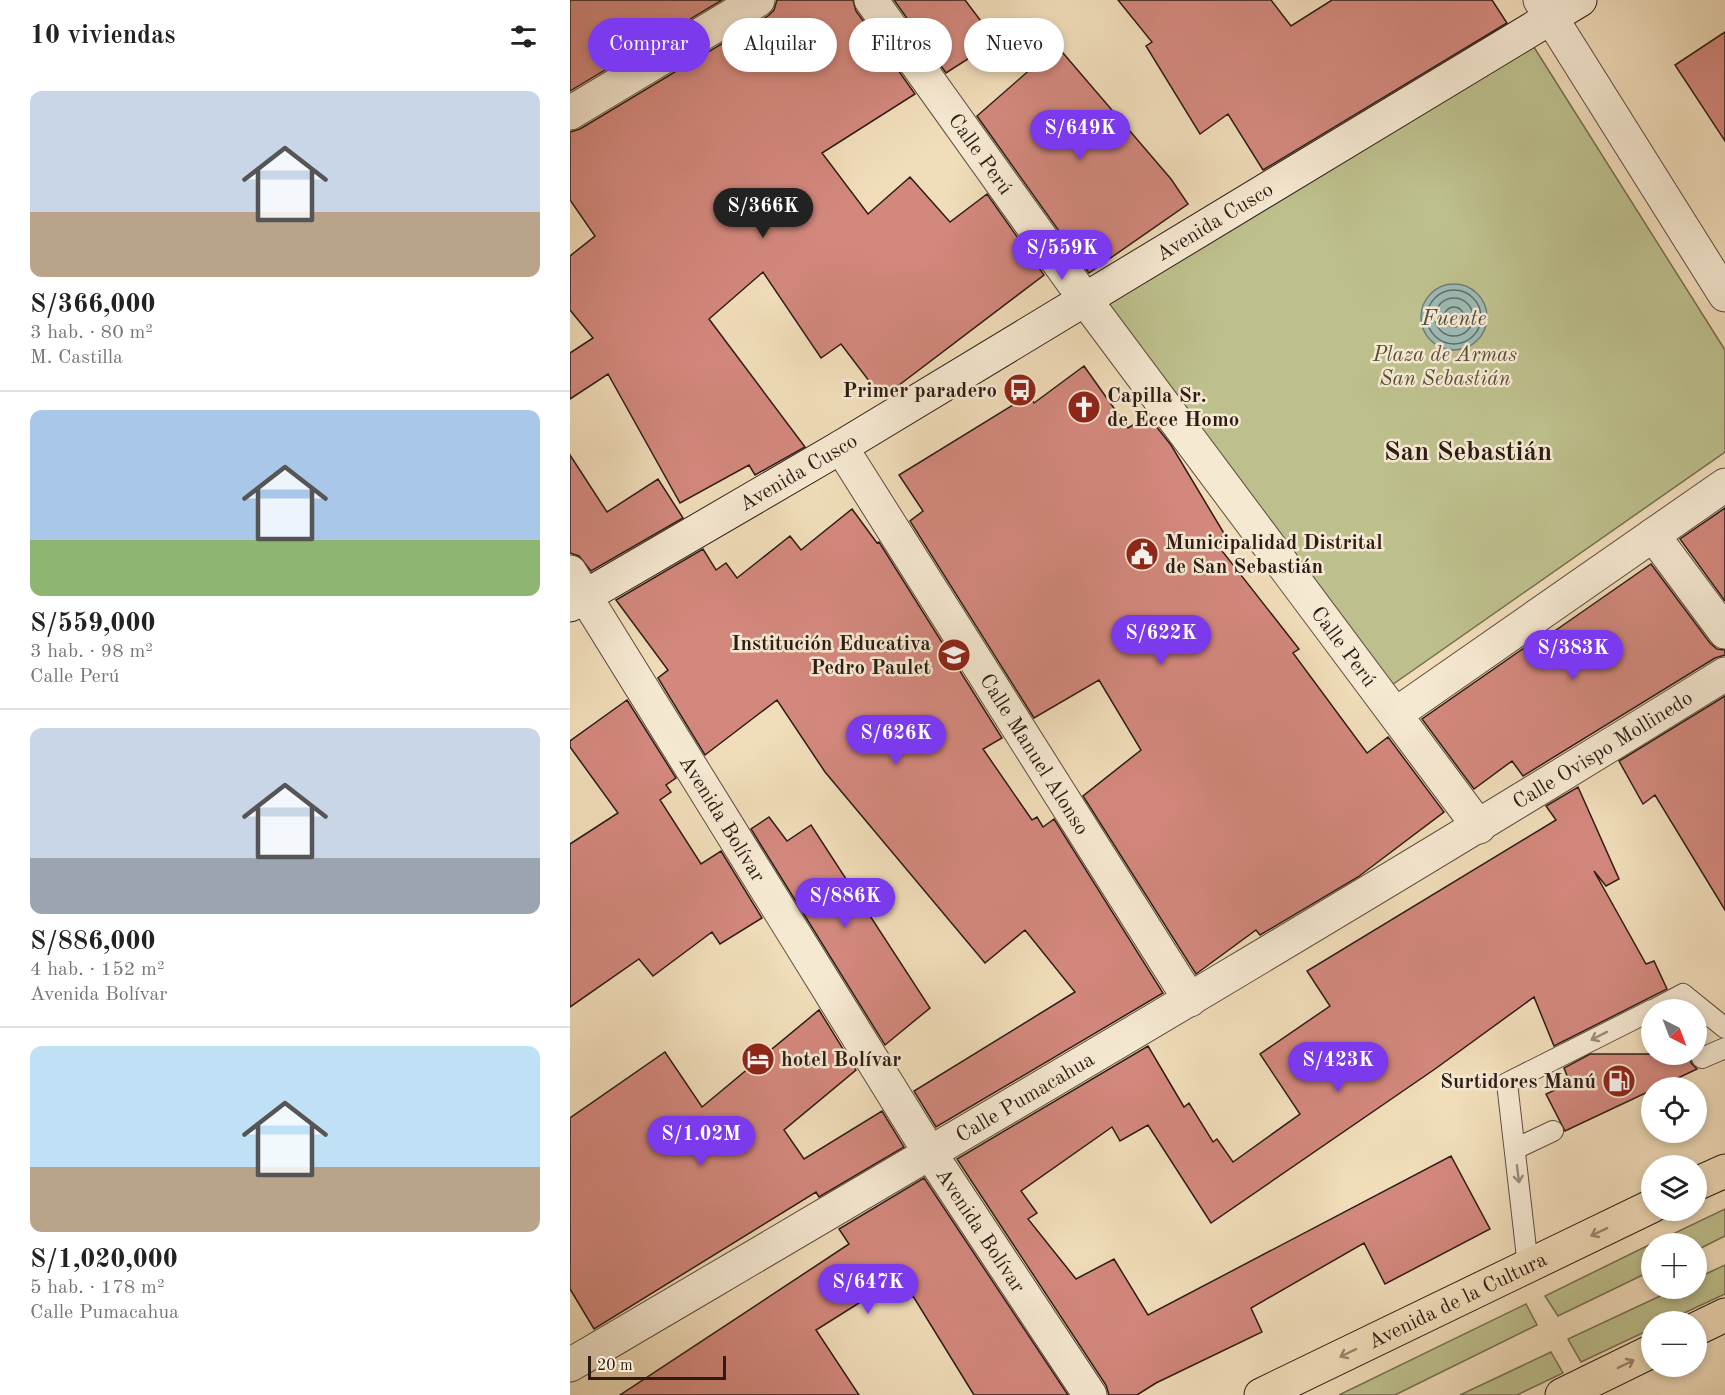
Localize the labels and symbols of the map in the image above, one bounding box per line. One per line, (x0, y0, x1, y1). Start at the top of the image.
street label: Calle Perú (944, 110, 1016, 199)
pin: S/649K (1031, 110, 1129, 161)
street label: Avenida Cusco (1153, 179, 1277, 266)
pin: S/366K (714, 188, 812, 239)
pin: S/559K (1013, 230, 1111, 281)
water label: Fuente (1420, 308, 1487, 330)
park label: Plaza de Armas San Sebastián (1372, 345, 1517, 390)
bus stop icon: Primer paradero (1002, 372, 1038, 408)
place label: Primer paradero (842, 381, 997, 402)
place label: Capilla Sr. de Ecce Homo (1107, 386, 1239, 431)
church icon: Capilla Sr. de Ecce Homo (1066, 389, 1102, 425)
street label: Avenida Cusco (736, 431, 861, 516)
district label: San Sebastián (1384, 439, 1552, 466)
place label: Municipalidad Distrital de San Sebastián (1165, 533, 1383, 578)
public building icon: Municipalidad Distrital de San Sebastián (1124, 536, 1160, 572)
street label: Calle Perú (1306, 603, 1379, 691)
pin: S/622K (1112, 615, 1210, 666)
pin: S/383K (1524, 630, 1622, 681)
place label: Institución Educativa Pedro Paulet (731, 634, 931, 679)
school or university icon: Institución Educativa Pedro Paulet (936, 637, 972, 673)
street label: Calle Manuel Alonso (975, 670, 1092, 839)
street label: Calle Ovispo Mollinedo (1510, 688, 1697, 814)
pin: S/626K (847, 715, 945, 766)
street label: Avenida Bolívar (674, 752, 769, 887)
pin: S/886K (796, 878, 894, 929)
north arrow (1641, 999, 1707, 1065)
one-way arrow (1591, 1031, 1609, 1043)
hotel icon: hotel Bolívar (740, 1041, 776, 1077)
pin: S/423K (1289, 1042, 1387, 1093)
street label: Calle Pumacahua (953, 1049, 1098, 1147)
place label: hotel Bolívar (781, 1050, 901, 1071)
fuel station icon: Surtidores Manú (1601, 1063, 1637, 1099)
place label: Surtidores Manú (1440, 1072, 1596, 1093)
pin: S/1.02M (646, 1116, 756, 1167)
one-way arrow (1513, 1164, 1524, 1184)
street label: Avenida Bolívar (931, 1165, 1029, 1297)
one-way arrow (1590, 1227, 1608, 1238)
street label: Avenida de la Cultura (1365, 1249, 1551, 1354)
pin: S/647K (819, 1264, 917, 1315)
one-way arrow (1339, 1348, 1357, 1360)
scale bar (588, 1353, 726, 1380)
one-way arrow (1616, 1357, 1634, 1369)

